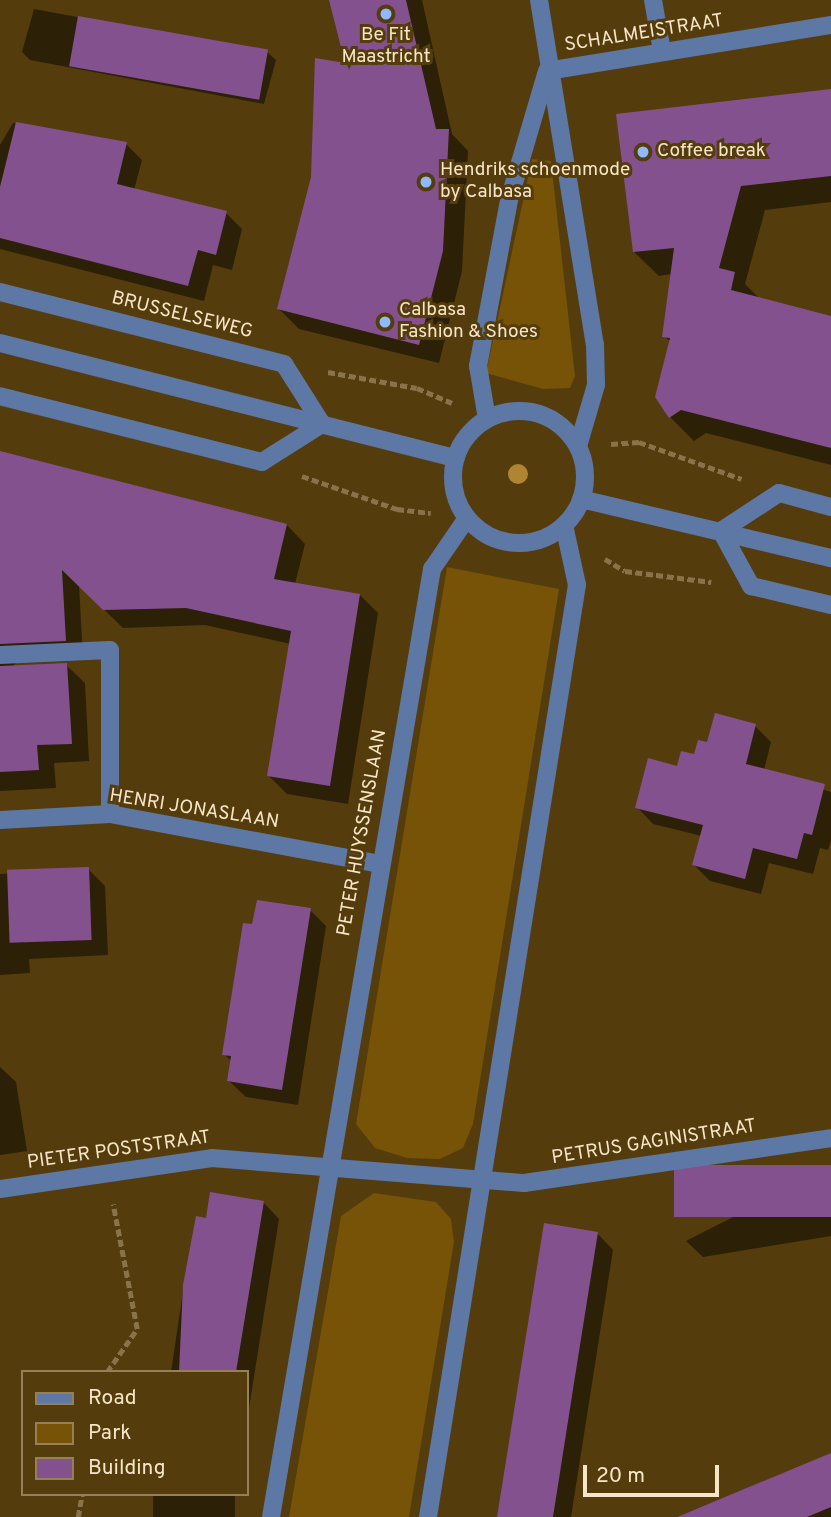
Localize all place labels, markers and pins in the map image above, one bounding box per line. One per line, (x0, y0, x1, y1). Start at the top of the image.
marker: Be Fit Maastricht (378, 6, 394, 22)
place label: Be Fit Maastricht (341, 25, 431, 69)
place label: Coffee break (657, 141, 766, 163)
marker: Coffee break (635, 144, 651, 160)
place label: Hendriks schoenmode by Calbasa (440, 160, 630, 204)
marker: Hendriks schoenmode by Calbasa (418, 174, 434, 190)
place label: Calbasa Fashion & Shoes (399, 300, 538, 344)
marker: Calbasa Fashion & Shoes (377, 314, 393, 330)

